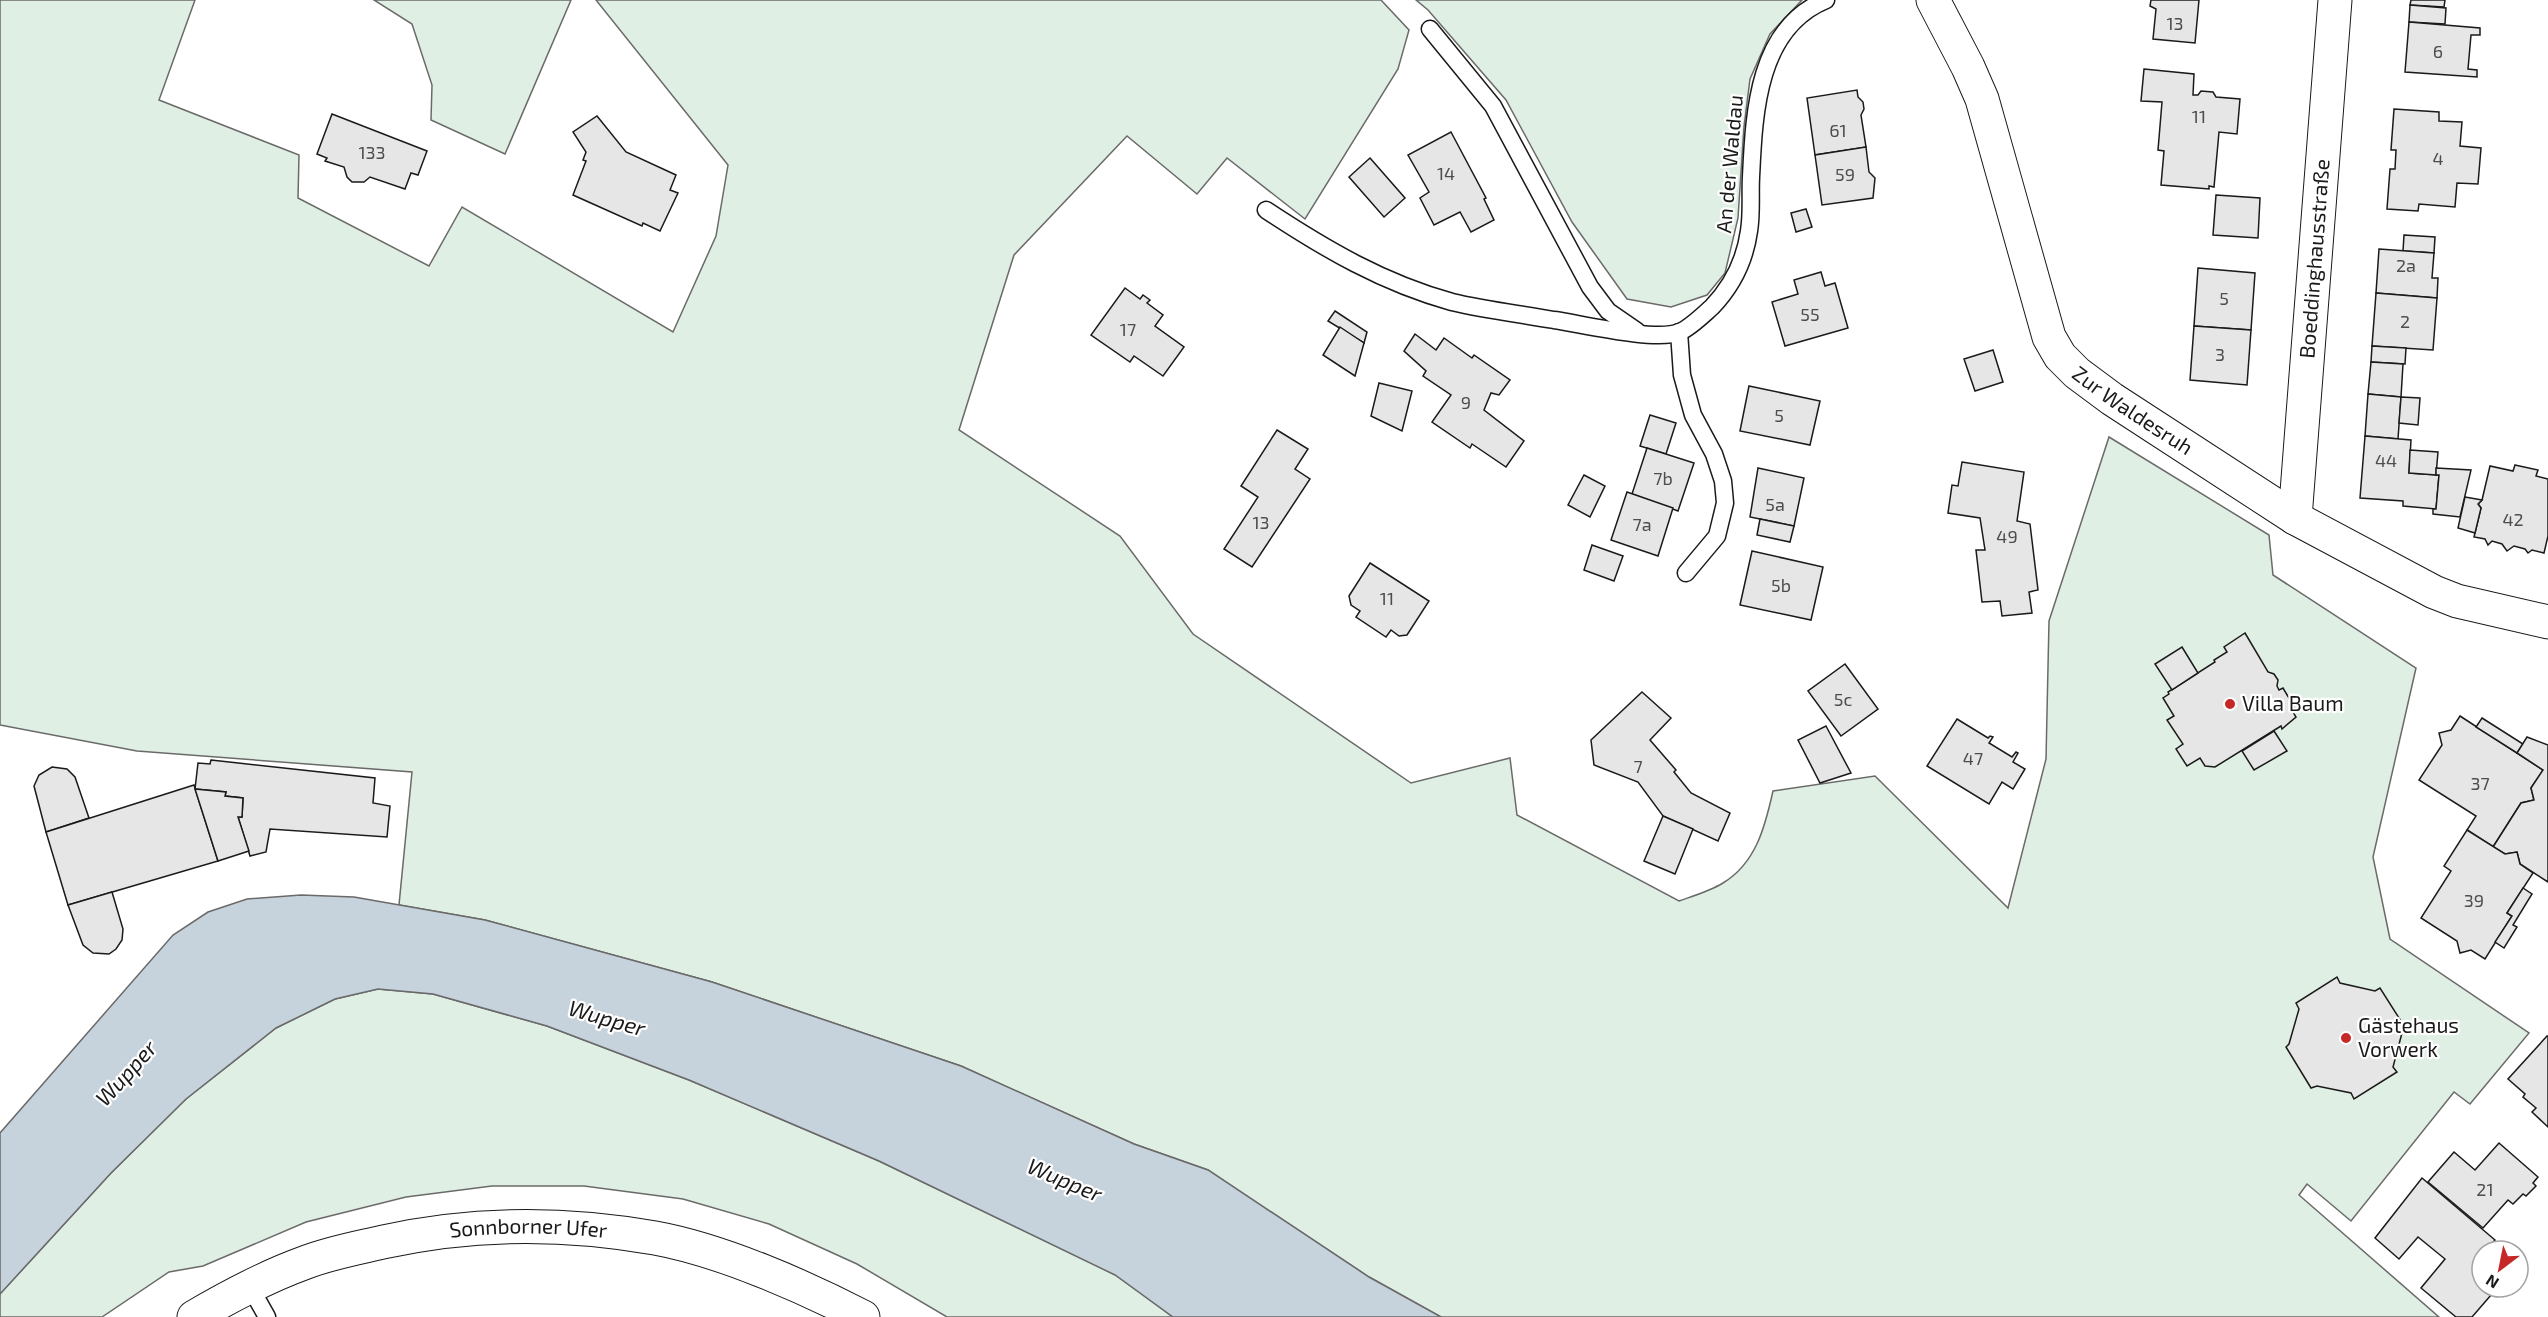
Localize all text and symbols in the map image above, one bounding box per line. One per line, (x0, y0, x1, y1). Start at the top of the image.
house number: 13 (2166, 12, 2184, 34)
house number: 6 (2433, 40, 2443, 62)
street label: An der Waldau (1710, 94, 1747, 234)
house number: 11 (2192, 105, 2206, 127)
house number: 61 (1829, 119, 1847, 141)
house number: 133 (358, 141, 386, 163)
house number: 4 (2432, 147, 2444, 169)
street label: Boeddinghausstraße (2293, 158, 2334, 359)
house number: 14 (1437, 162, 1455, 184)
house number: 59 (1835, 163, 1855, 185)
house number: 2a (2396, 254, 2416, 276)
house number: 5 (2219, 287, 2229, 309)
house number: 55 (1800, 303, 1820, 325)
house number: 2 (2400, 310, 2410, 332)
house number: 17 (1120, 318, 1136, 340)
house number: 3 (2215, 343, 2225, 365)
street label: Zur Waldesruh (2068, 360, 2198, 459)
house number: 9 (1461, 391, 1471, 413)
house number: 5 (1774, 404, 1784, 426)
house number: 44 (2375, 449, 2397, 471)
house number: 7b (1653, 467, 1673, 489)
house number: 5a (1765, 493, 1785, 515)
house number: 42 (2502, 508, 2524, 530)
house number: 13 (1252, 511, 1270, 533)
house number: 7a (1632, 513, 1652, 535)
house number: 49 (1996, 525, 2018, 547)
house number: 5b (1771, 574, 1791, 596)
house number: 11 (1380, 587, 1394, 609)
house number: 5c (1834, 688, 1852, 710)
place label: Villa Baum (2242, 690, 2344, 715)
marker: Villa Baum (2223, 697, 2237, 711)
house number: 47 (1963, 747, 1983, 769)
house number: 7 (1633, 755, 1643, 777)
house number: 37 (2470, 772, 2490, 794)
house number: 39 (2464, 889, 2484, 911)
water label: Wupper (566, 994, 650, 1041)
place label: Gästehaus Vorwerk (2358, 1012, 2459, 1061)
marker: Gästehaus Vorwerk (2339, 1031, 2353, 1045)
water label: Wupper (89, 1033, 162, 1110)
water label: Wupper (1024, 1152, 1108, 1207)
house number: 21 (2476, 1178, 2494, 1200)
street label: Sonnborner Ufer (448, 1212, 609, 1242)
north arrow (2470, 1239, 2530, 1299)
text: N (2482, 1271, 2502, 1293)

